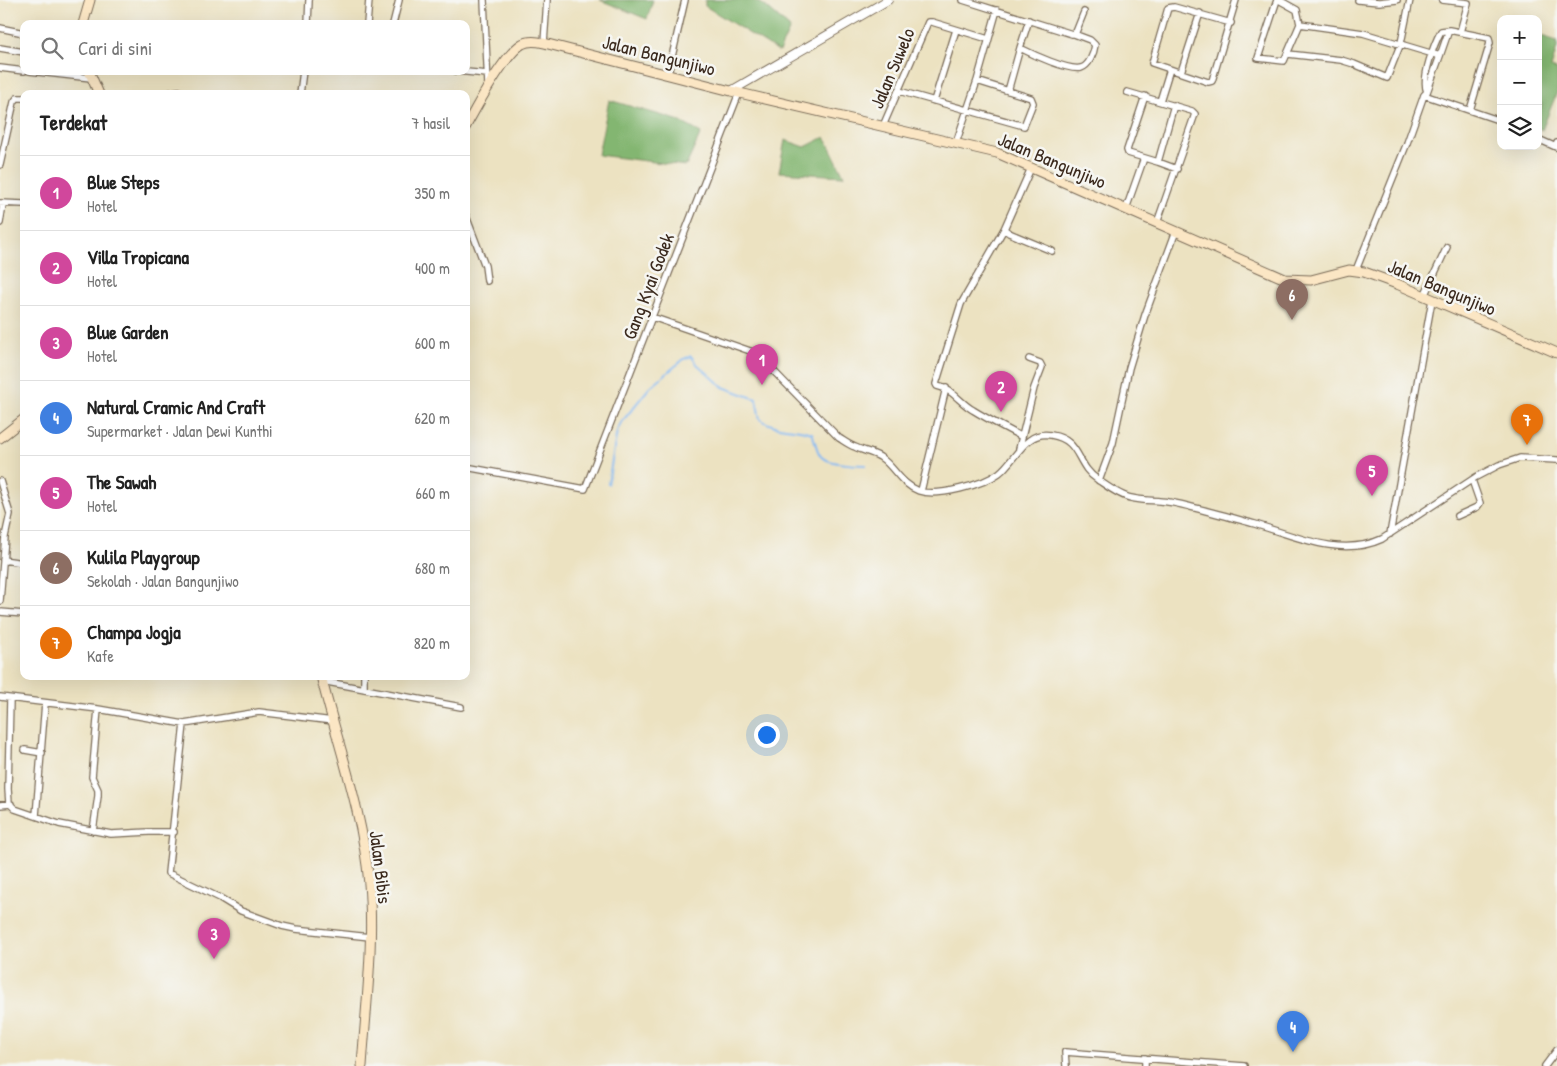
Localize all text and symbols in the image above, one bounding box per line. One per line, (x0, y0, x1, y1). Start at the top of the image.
map controls (1497, 15, 1542, 150)
button: + (1497, 15, 1542, 60)
search box (20, 20, 470, 75)
street label: Jalan Suwelo (863, 23, 921, 112)
street label: Jalan Bangunjiwo (600, 28, 718, 82)
icon: search (38, 34, 66, 62)
text: Cari di sini (78, 35, 152, 61)
button: − (1497, 60, 1542, 105)
button: layers (1497, 105, 1542, 150)
text: Terdekat (40, 108, 107, 137)
text: 7 hasil (411, 112, 450, 134)
street label: Jalan Bangunjiwo (994, 125, 1111, 195)
text: Blue Steps (87, 169, 160, 195)
text: 1 (53, 182, 59, 204)
text: 350 m (414, 182, 450, 204)
text: Hotel (87, 195, 117, 217)
street label: Gang Kyai Godek (616, 229, 680, 343)
text: Villa Tropicana (87, 244, 189, 270)
street label: Jalan Bangunjiwo (1384, 252, 1501, 322)
text: 2 (52, 257, 60, 279)
text: 400 m (415, 257, 450, 279)
text: Hotel (87, 270, 117, 292)
pin: 6 (1276, 279, 1308, 320)
text: Blue Garden (87, 319, 169, 345)
text: 3 (52, 332, 60, 354)
text: 600 m (415, 332, 450, 354)
pin: 1 (746, 344, 778, 385)
text: Hotel (87, 345, 117, 367)
pin: 2 (985, 371, 1017, 412)
text: Natural Cramic And Craft (87, 394, 265, 420)
pin: 7 (1511, 404, 1543, 445)
text: 4 (53, 407, 59, 429)
text: 620 m (414, 407, 450, 429)
text: Supermarket · Jalan Dewi Kunthi (87, 420, 273, 442)
pin: 5 (1356, 455, 1388, 496)
text: The Sawah (87, 469, 156, 495)
text: 5 (53, 482, 59, 504)
text: 660 m (416, 482, 450, 504)
text: Hotel (87, 495, 117, 517)
text: Kulila Playgroup (87, 544, 200, 570)
text: 6 (53, 557, 59, 579)
text: 680 m (415, 557, 450, 579)
text: Sekolah · Jalan Bangunjiwo (87, 570, 239, 592)
text: Champa Jogja (87, 619, 181, 645)
text: 7 (52, 632, 60, 654)
text: 820 m (414, 632, 450, 654)
text: Kafe (87, 645, 114, 667)
your location (754, 722, 780, 748)
street label: Jalan Bibis (364, 829, 398, 905)
pin: 3 (198, 918, 230, 959)
pin: 4 (1277, 1011, 1309, 1052)

